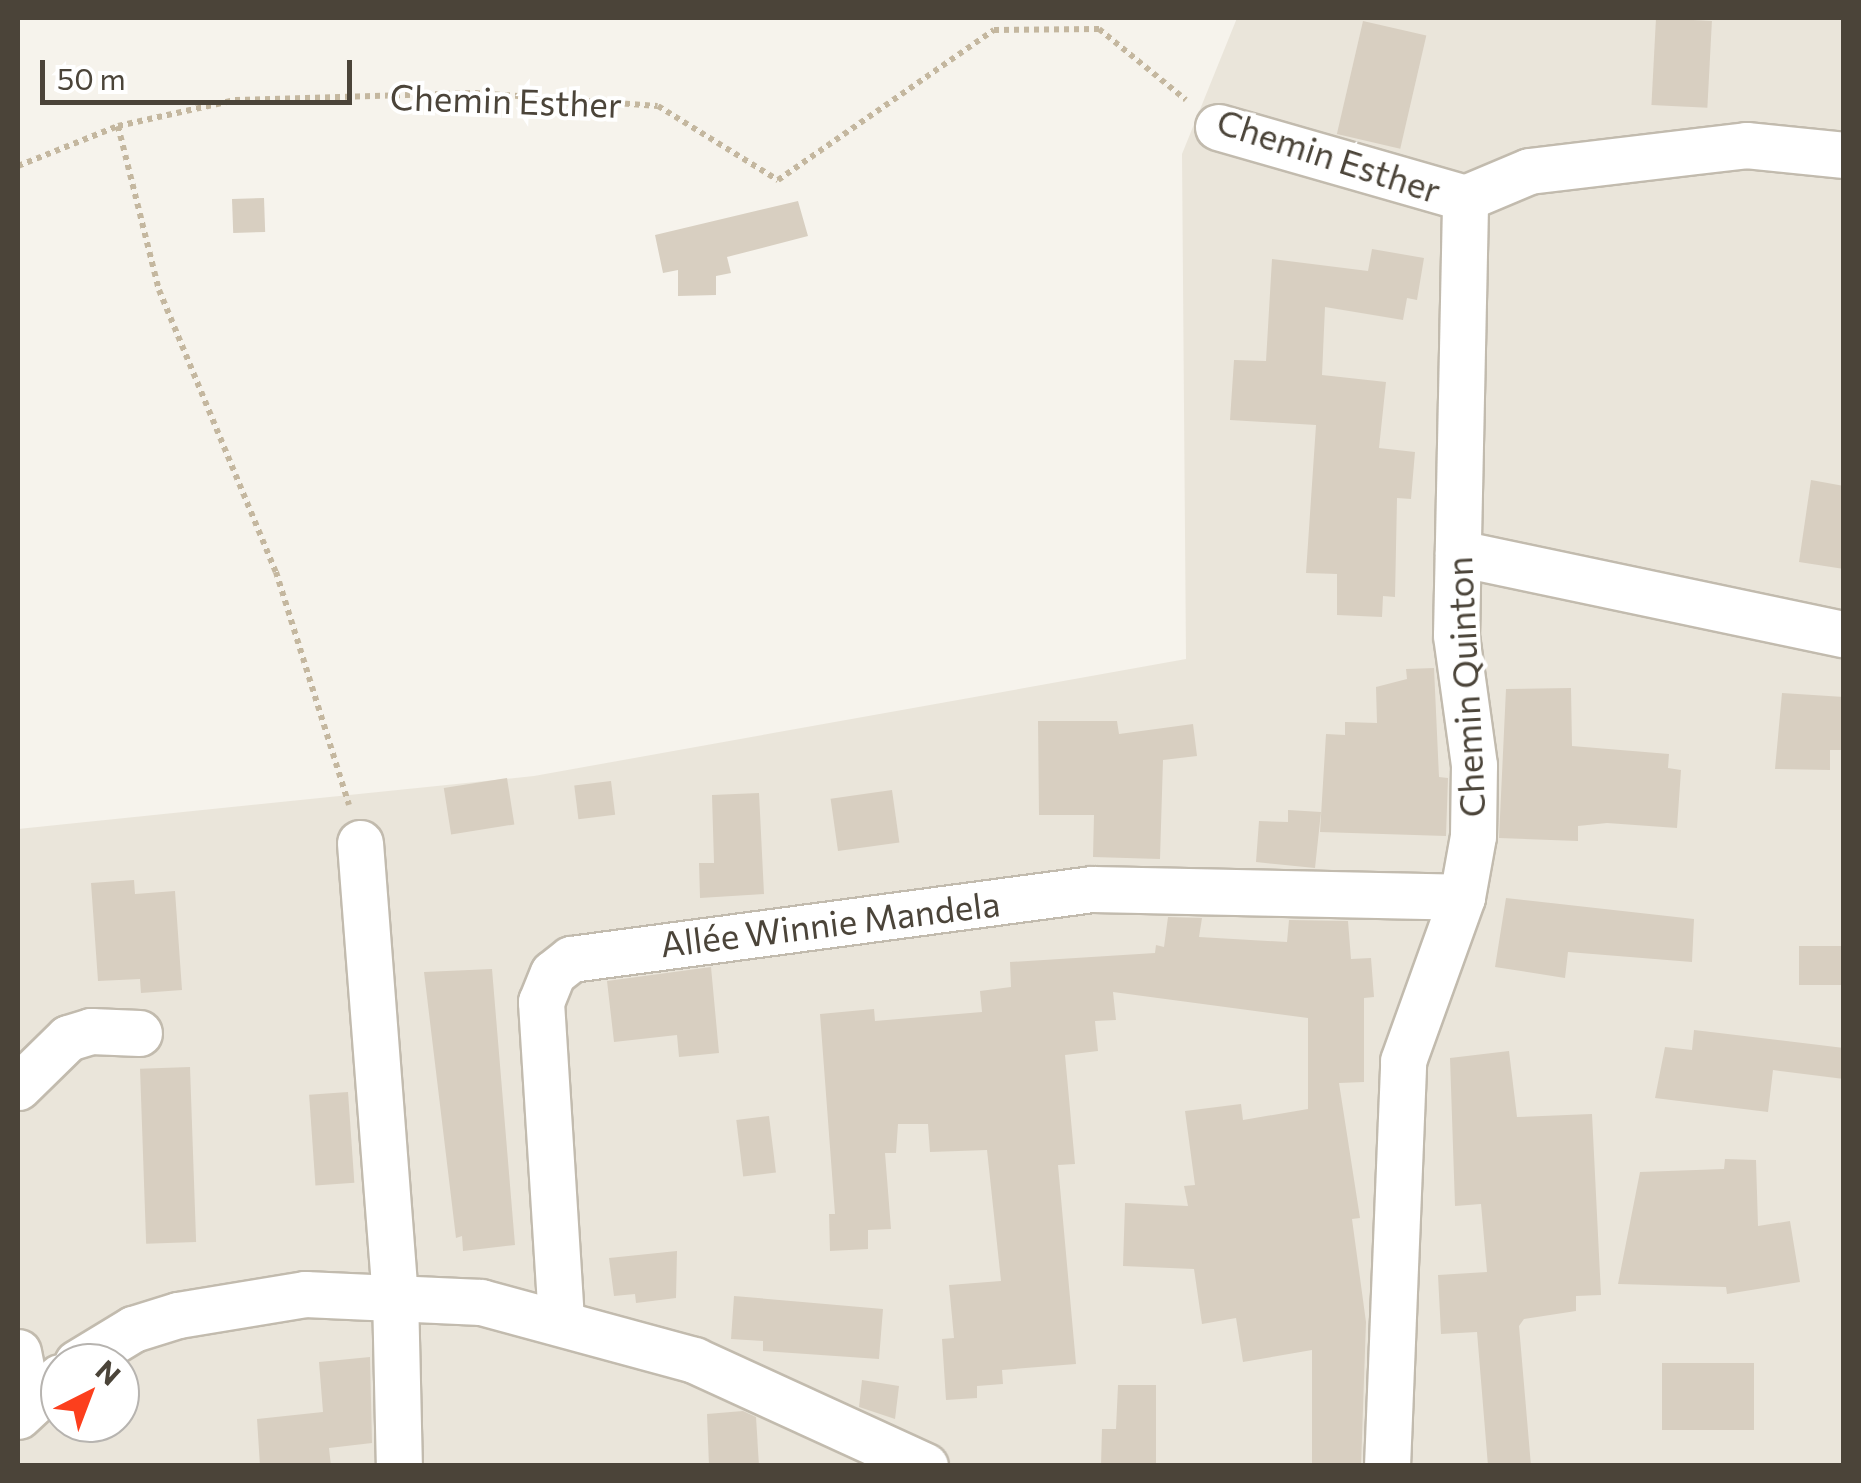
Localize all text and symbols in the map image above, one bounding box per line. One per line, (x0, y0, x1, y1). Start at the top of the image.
scale bar (45, 40, 358, 102)
text: 50 m (57, 59, 126, 96)
street label: Chemin Esther (389, 75, 623, 125)
street label: Chemin Esther (1212, 99, 1446, 211)
street label: Chemin Quinton (1437, 556, 1493, 818)
street label: Allée Winnie Mandela (658, 881, 1002, 965)
north arrow (40, 1343, 140, 1443)
text: N (90, 1353, 128, 1392)

